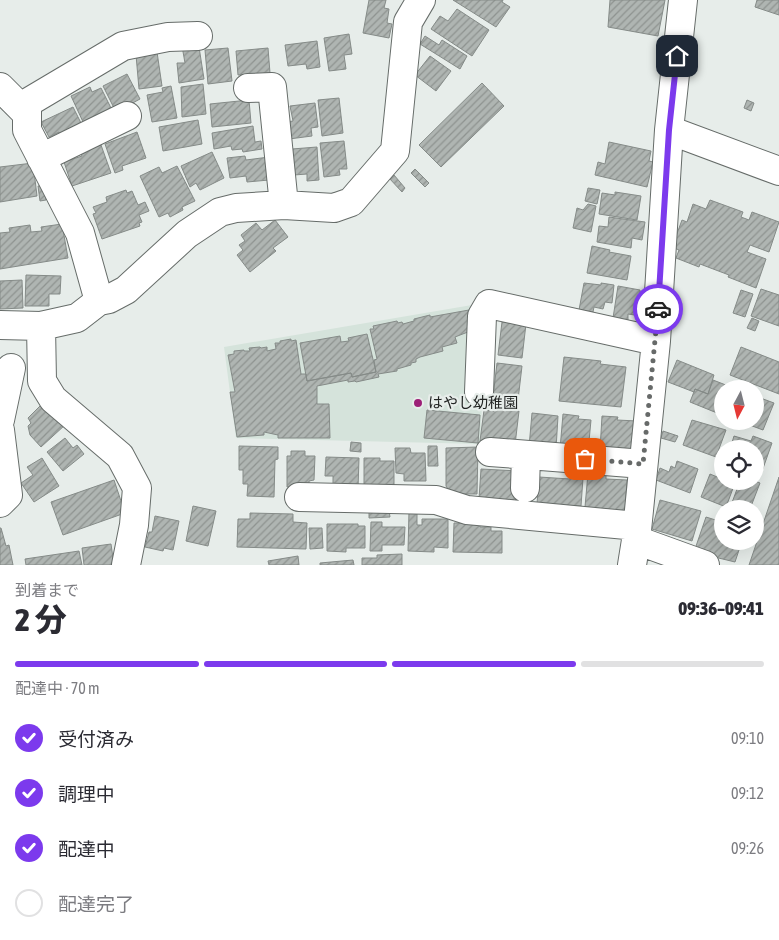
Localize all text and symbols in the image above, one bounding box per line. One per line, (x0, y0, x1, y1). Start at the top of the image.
pin (656, 35, 698, 77)
icon: home (663, 42, 691, 70)
courier (633, 284, 683, 334)
icon: car (644, 295, 672, 323)
north arrow (714, 380, 764, 430)
map controls (714, 380, 764, 550)
place label: はやし幼稚園 (428, 394, 518, 411)
marker: はやし幼稚園 (412, 397, 424, 409)
pin (564, 438, 606, 480)
button: locate (714, 440, 764, 490)
icon: bag (571, 445, 599, 473)
button: layers (714, 500, 764, 550)
text: 到着まで (15, 581, 79, 599)
text: 09:36–09:41 (678, 597, 764, 619)
text: 2 分 (15, 601, 66, 638)
text: 配達中 · 70 m (15, 679, 100, 697)
icon: check (15, 724, 43, 752)
text: 受付済み (58, 728, 134, 750)
text: 09:10 (731, 729, 764, 747)
icon: check (15, 779, 43, 807)
text: 調理中 (58, 783, 115, 805)
text: 09:12 (731, 784, 764, 802)
icon: check (15, 834, 43, 862)
text: 配達中 (58, 838, 115, 860)
text: 09:26 (731, 839, 764, 857)
text: 配達完了 (58, 893, 134, 915)

